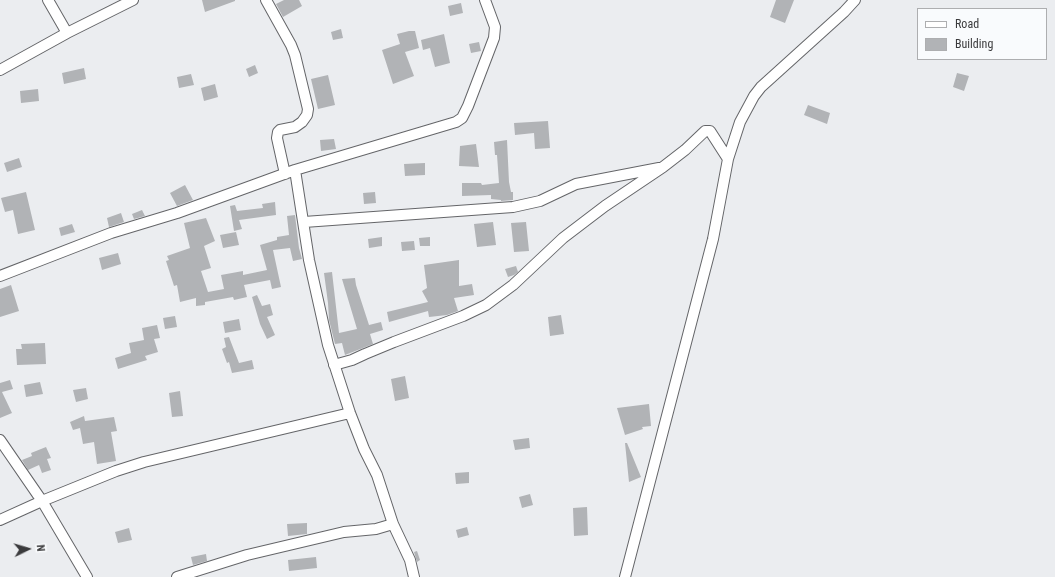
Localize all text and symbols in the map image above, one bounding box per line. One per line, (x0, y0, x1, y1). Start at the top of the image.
legend (917, 8, 1047, 60)
text: Road (955, 17, 979, 31)
text: Building (955, 37, 993, 51)
north arrow (8, 529, 48, 569)
text: N (34, 544, 47, 552)

